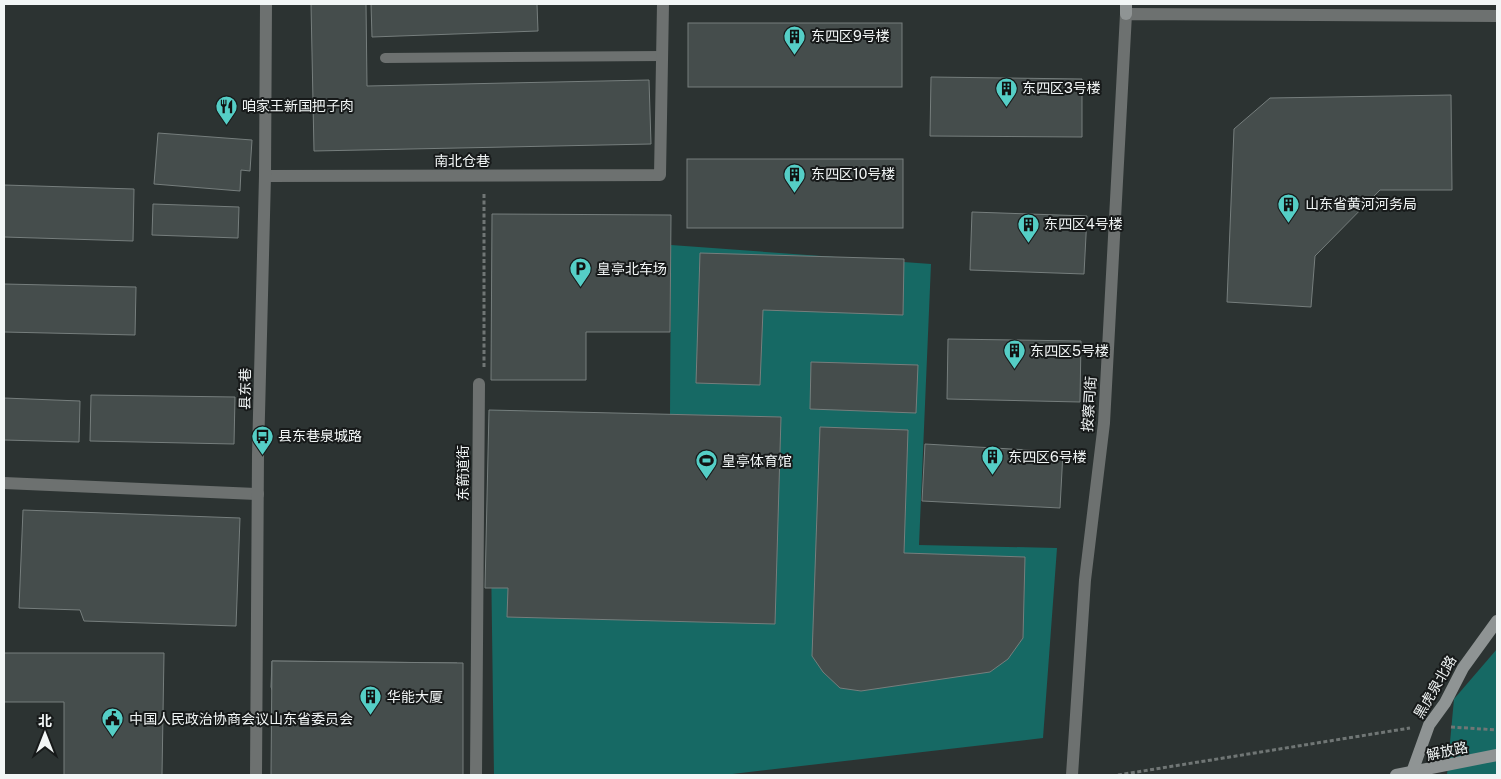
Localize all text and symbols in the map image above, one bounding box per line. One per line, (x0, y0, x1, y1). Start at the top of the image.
building icon: 东四区9号楼 (783, 24, 807, 55)
place label: 东四区9号楼 (811, 28, 890, 44)
building icon: 东四区3号楼 (994, 76, 1018, 107)
place label: 东四区3号楼 (1022, 80, 1101, 96)
restaurant icon: 咱家王新国把子肉 (214, 94, 238, 125)
place label: 咱家王新国把子肉 (242, 98, 354, 114)
street label: 南北仓巷 (434, 153, 490, 169)
building icon: 东四区10号楼 (783, 162, 807, 193)
place label: 东四区10号楼 (811, 166, 895, 182)
building icon: 山东省黄河河务局 (1277, 192, 1301, 223)
place label: 山东省黄河河务局 (1305, 196, 1417, 212)
building icon: 东四区4号楼 (1016, 212, 1040, 243)
place label: 东四区4号楼 (1044, 216, 1123, 232)
parking icon: 皇亭北车场 (569, 257, 593, 288)
place label: 皇亭北车场 (597, 261, 667, 277)
building icon: 东四区5号楼 (1002, 339, 1026, 370)
place label: 东四区5号楼 (1030, 343, 1109, 359)
street label: 县东巷 (237, 368, 253, 410)
street label: 按察司街 (1079, 376, 1099, 432)
bus stop icon: 县东巷泉城路 (250, 424, 274, 455)
place label: 县东巷泉城路 (278, 428, 362, 444)
street label: 东箭道街 (455, 445, 471, 501)
building icon: 东四区6号楼 (980, 445, 1004, 476)
sports icon: 皇亭体育馆 (694, 449, 718, 480)
place label: 东四区6号楼 (1008, 449, 1087, 465)
place label: 皇亭体育馆 (722, 453, 792, 469)
street label: 黑虎泉北路 (1411, 653, 1459, 721)
building icon: 华能大厦 (359, 685, 383, 716)
place label: 华能大厦 (387, 689, 443, 705)
public building icon: 中国人民政治协商会议山东省委员会 (101, 707, 125, 738)
north arrow (20, 709, 70, 759)
place label: 中国人民政治协商会议山东省委员会 (129, 711, 353, 727)
text: 北 (38, 713, 52, 729)
street label: 解放路 (1425, 739, 1469, 763)

